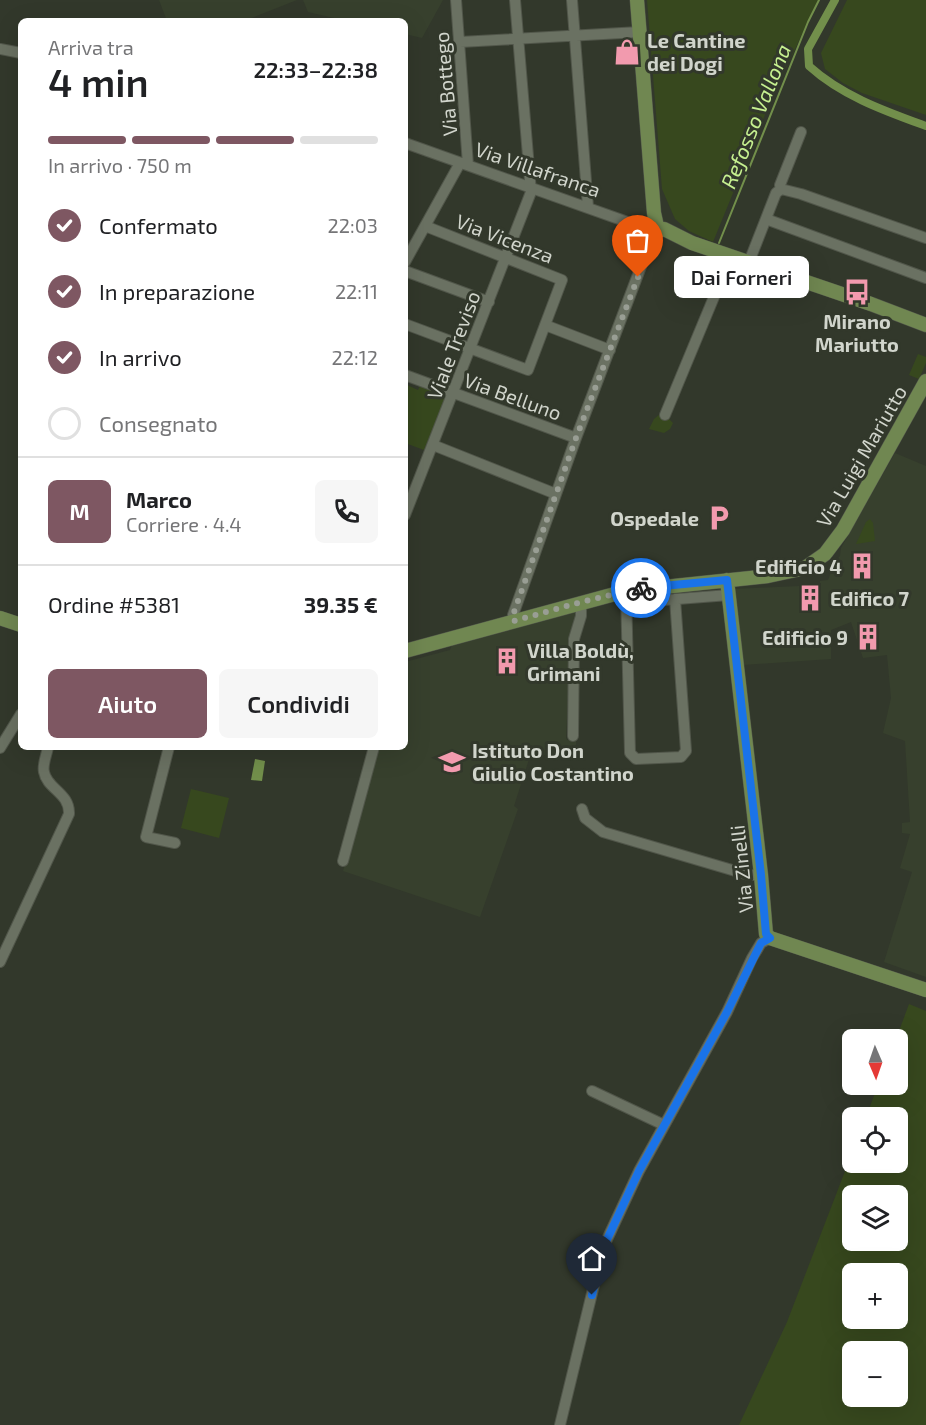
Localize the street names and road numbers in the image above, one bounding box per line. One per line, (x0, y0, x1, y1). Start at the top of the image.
street label: Via Bottego (428, 31, 462, 137)
street label: Via Villafranca (472, 136, 604, 202)
street label: Via Vicenza (453, 208, 557, 268)
street label: Viale Treviso (421, 287, 485, 403)
street label: Via Belluno (461, 367, 565, 425)
street label: Via Luigi Mariutto (811, 381, 911, 531)
street label: Via Zinelli (724, 824, 758, 914)

